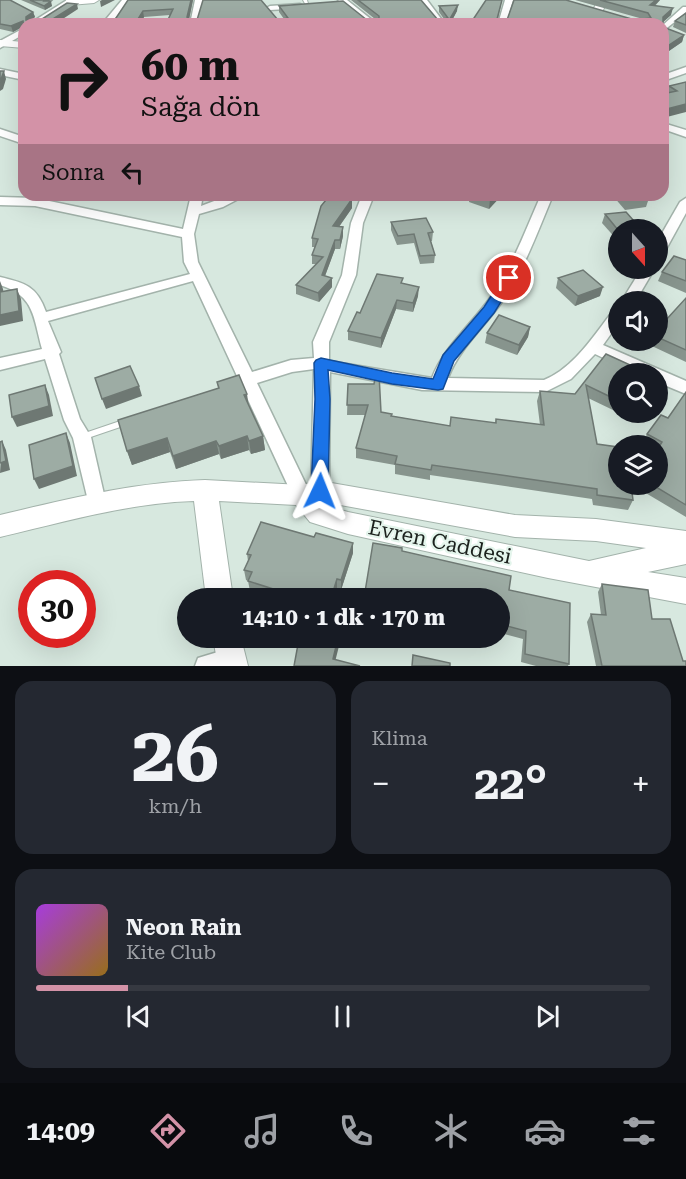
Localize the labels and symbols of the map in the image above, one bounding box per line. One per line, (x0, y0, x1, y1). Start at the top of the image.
north arrow (608, 219, 668, 279)
pin (483, 252, 534, 303)
position arrow (288, 459, 352, 523)
street label: Evren Caddesi (366, 515, 514, 569)
speed limit sign: 30 (18, 570, 96, 648)

